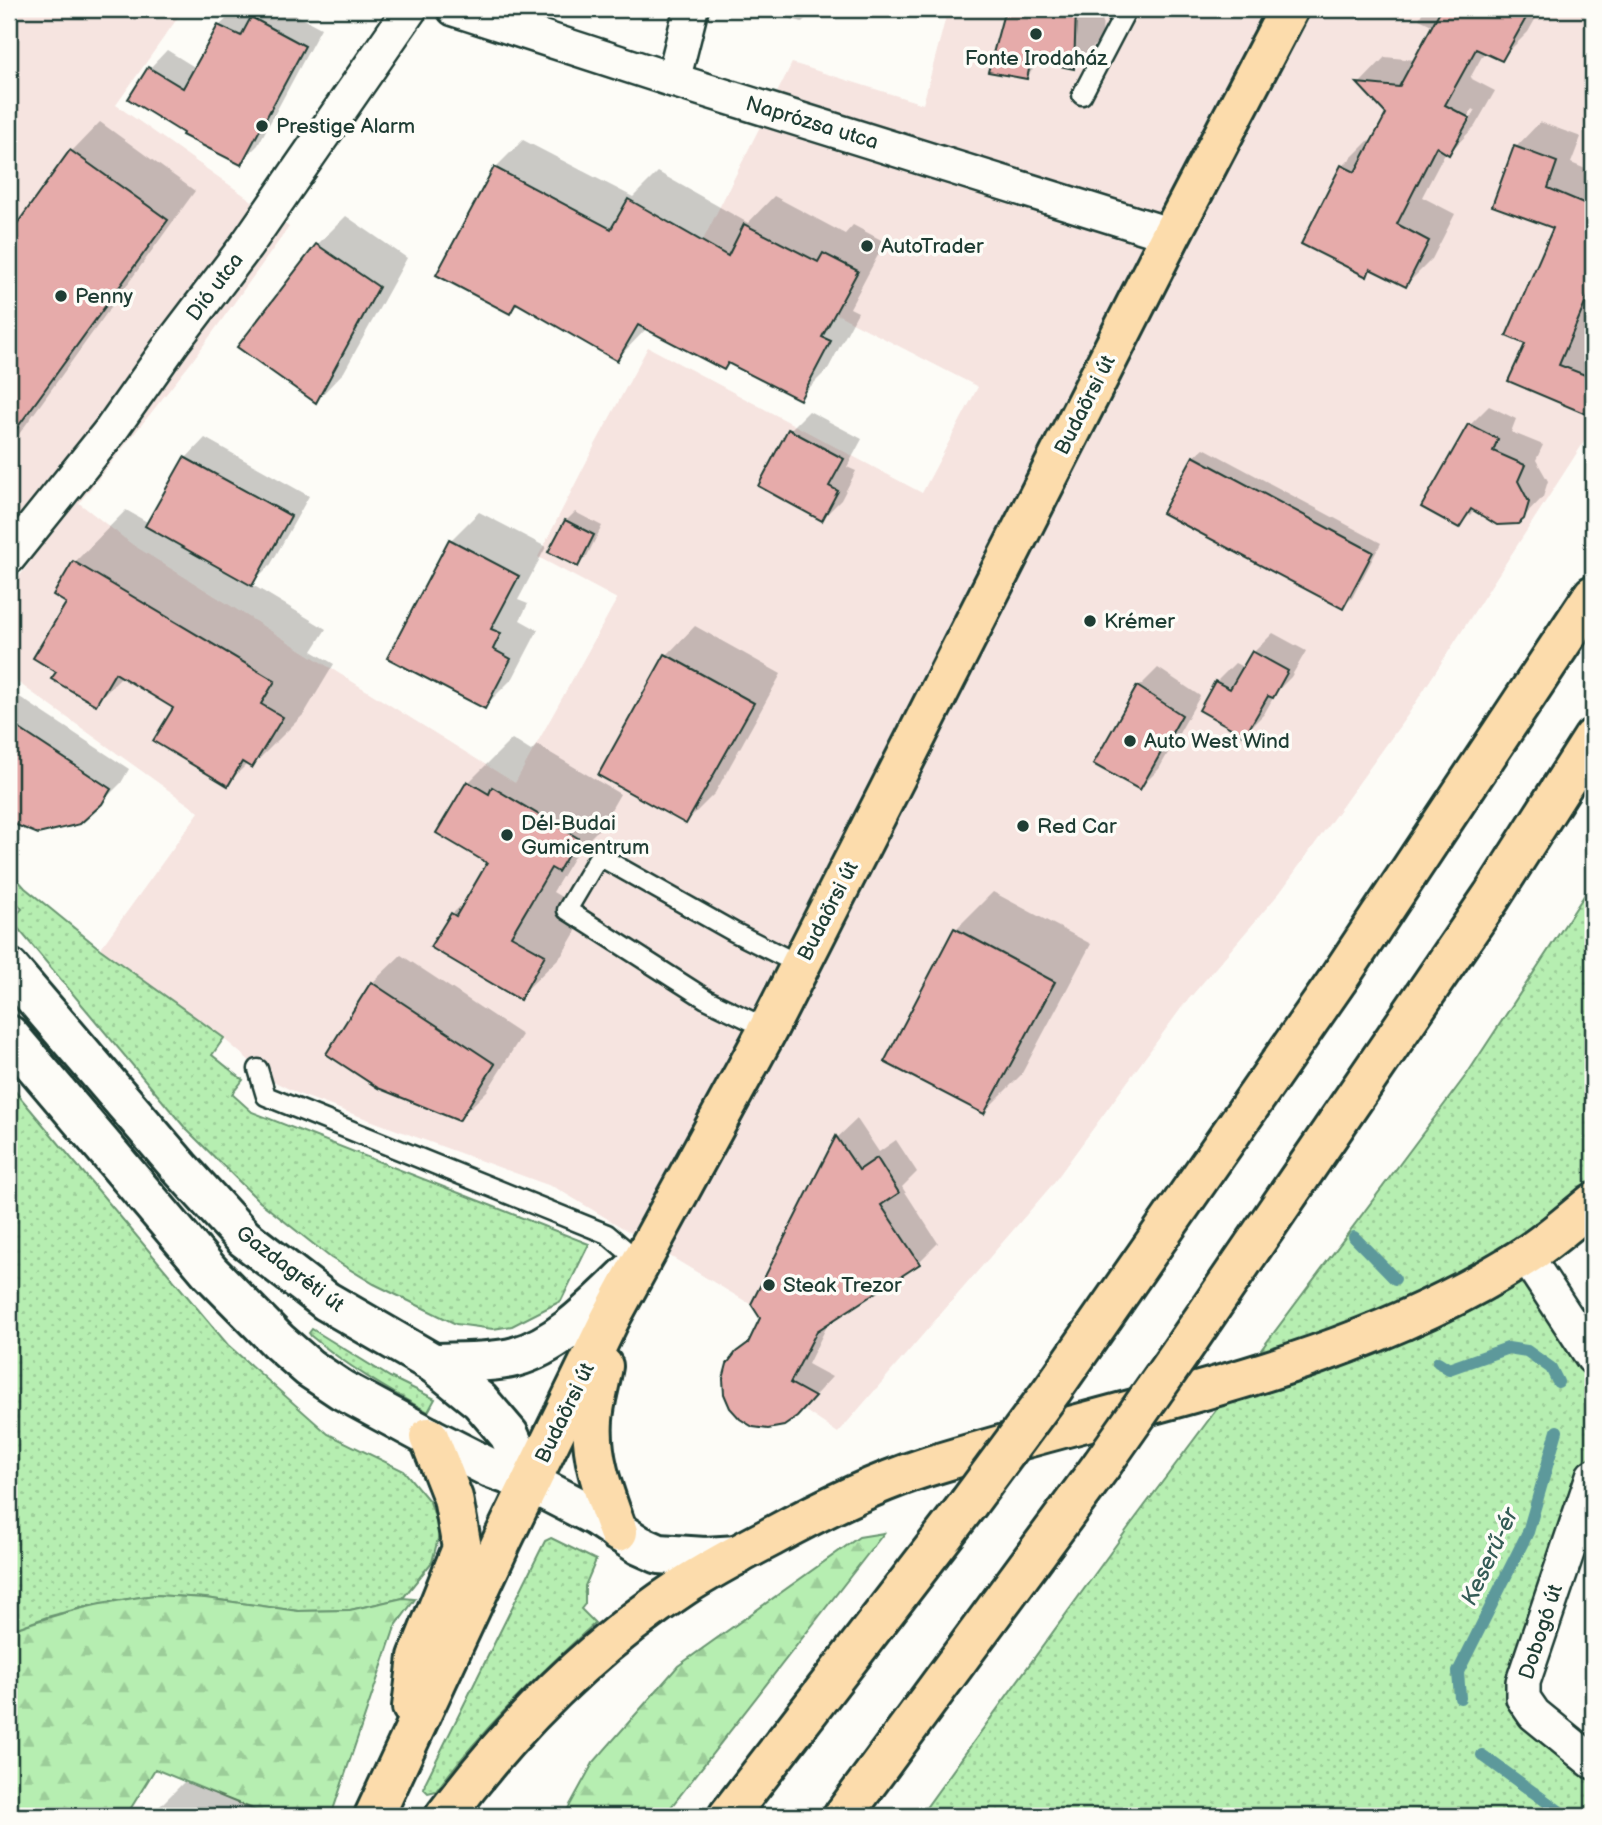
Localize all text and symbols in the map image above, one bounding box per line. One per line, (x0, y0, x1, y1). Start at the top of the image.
marker: Fonte Irodaház (1028, 26, 1044, 42)
place label: Fonte Irodaház (965, 46, 1108, 71)
street label: Naprózsa utca (743, 91, 881, 155)
place label: Prestige Alarm (276, 114, 415, 139)
marker: Prestige Alarm (254, 118, 270, 134)
place label: AutoTrader (881, 234, 984, 259)
marker: AutoTrader (859, 238, 875, 254)
street label: Dió utca (181, 248, 249, 326)
place label: Penny (75, 284, 134, 309)
marker: Penny (53, 288, 69, 304)
street label: Budaörsi út (1049, 351, 1121, 459)
place label: Krémer (1104, 609, 1175, 634)
marker: Krémer (1082, 613, 1098, 629)
place label: Auto West Wind (1144, 729, 1290, 754)
marker: Auto West Wind (1122, 733, 1138, 749)
place label: Dél-Budai Gumicentrum (521, 811, 649, 860)
place label: Red Car (1037, 814, 1117, 839)
marker: Red Car (1015, 818, 1031, 834)
marker: Dél-Budai Gumicentrum (499, 827, 515, 843)
street label: Budaörsi út (792, 857, 864, 965)
street label: Gazdagréti út (231, 1220, 349, 1318)
place label: Steak Trezor (783, 1273, 902, 1298)
marker: Steak Trezor (761, 1277, 777, 1293)
street label: Budaörsi út (530, 1358, 600, 1467)
water label: Keserű-ér (1455, 1502, 1525, 1610)
street label: Dobogó út (1514, 1581, 1568, 1683)

